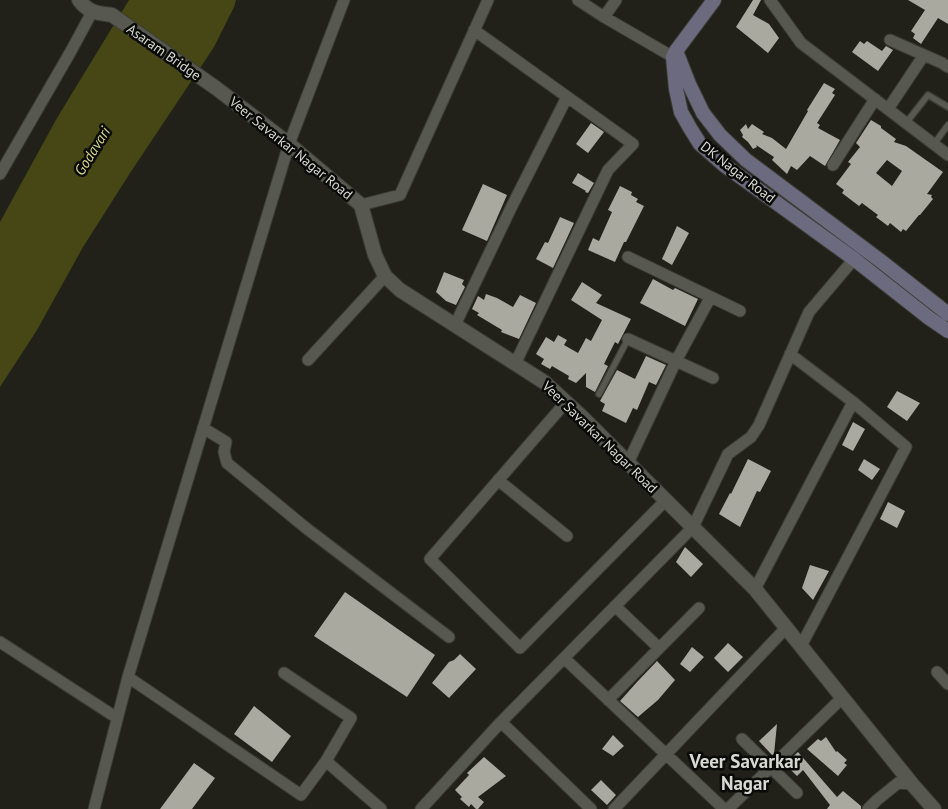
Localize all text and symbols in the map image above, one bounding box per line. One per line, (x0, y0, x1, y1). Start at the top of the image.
street label: Asaram Bridge (123, 20, 205, 84)
street label: Veer Savarkar Nagar Road (225, 92, 356, 203)
water label: Godavari (70, 122, 115, 179)
street label: DK Nagar Road (697, 137, 779, 207)
street label: Veer Savarkar Nagar Road (538, 376, 662, 497)
district label: Veer Savarkar Nagar (689, 749, 801, 795)

